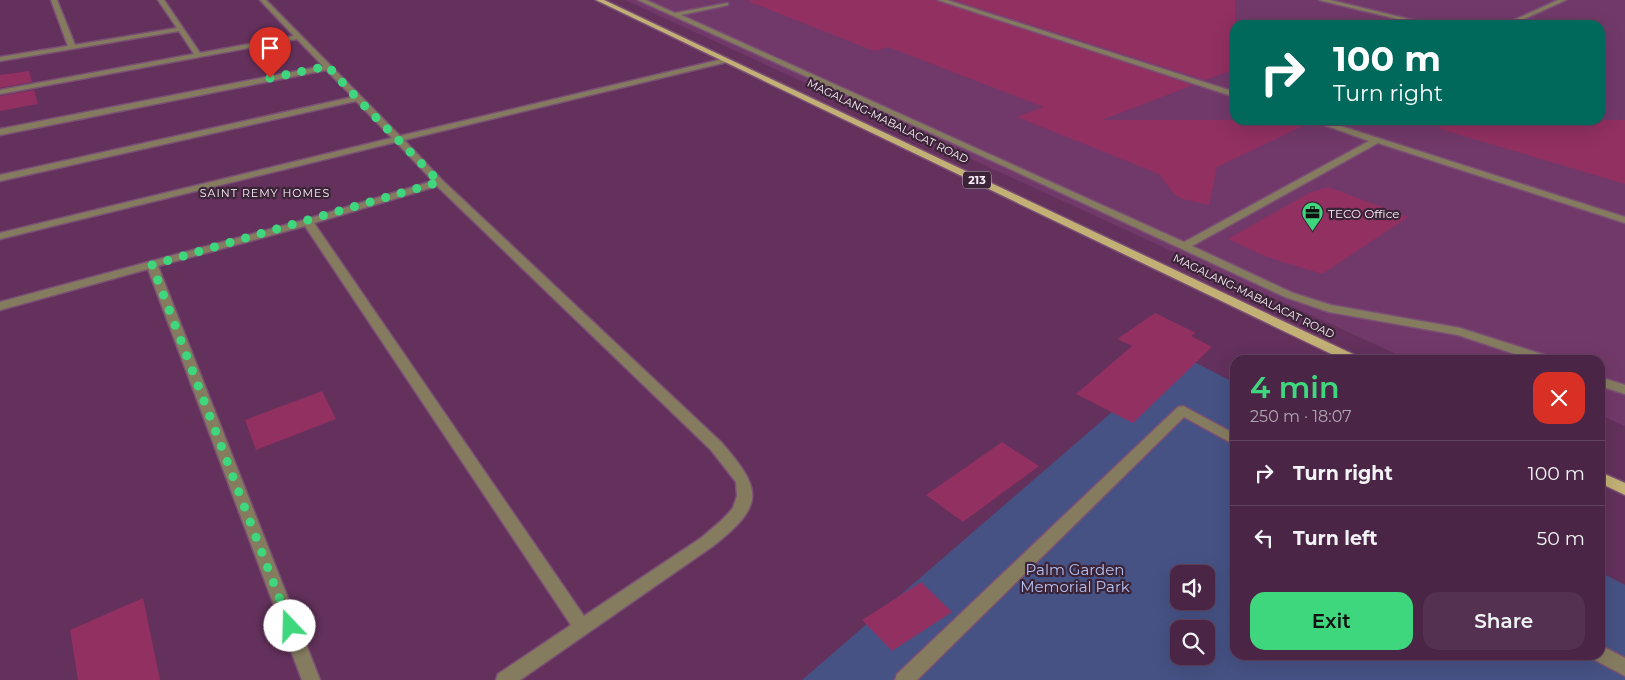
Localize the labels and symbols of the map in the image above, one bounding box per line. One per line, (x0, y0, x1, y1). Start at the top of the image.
pin (249, 27, 291, 78)
street label: MAGALANG-MABALACAT ROAD (805, 76, 971, 166)
road number: 213 (963, 172, 991, 188)
district label: SAINT REMY HOMES (200, 186, 330, 200)
office icon: TECO Office (1300, 201, 1324, 232)
place label: TECO Office (1328, 206, 1400, 221)
street label: MAGALANG-MABALACAT ROAD (1171, 251, 1337, 341)
park label: Palm Garden Memorial Park (1020, 560, 1130, 596)
position arrow (263, 599, 315, 651)

